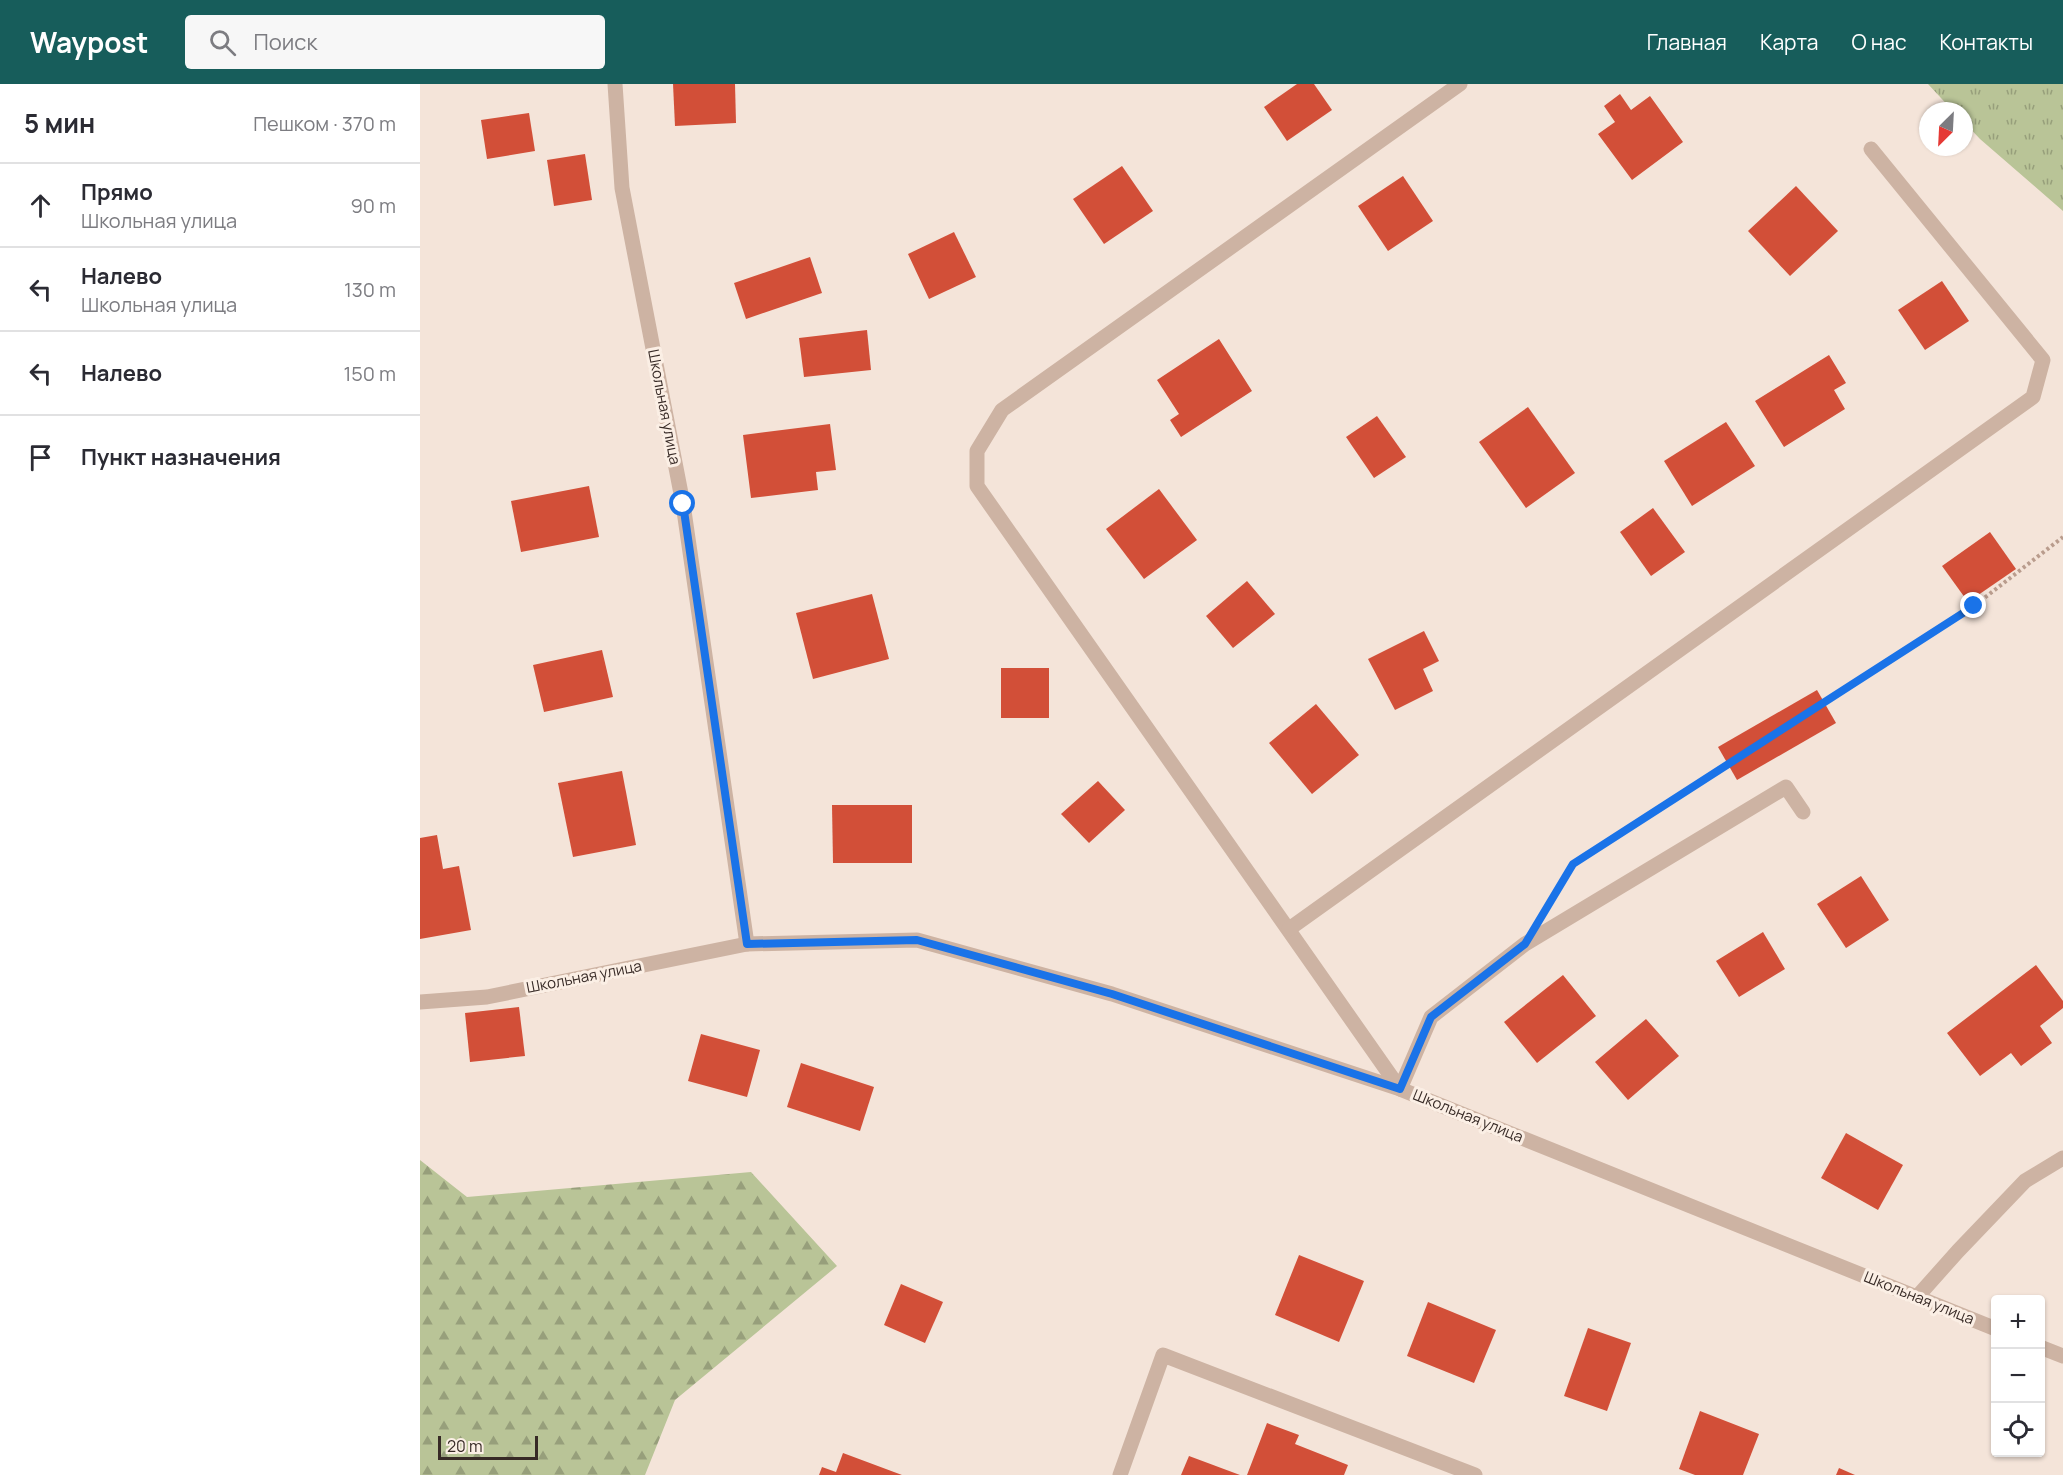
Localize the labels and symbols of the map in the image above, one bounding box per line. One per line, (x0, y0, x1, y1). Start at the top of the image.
north arrow (1919, 102, 1973, 156)
street label: Школьная улица (643, 347, 686, 466)
route start (669, 490, 695, 516)
route end (1960, 592, 1986, 618)
street label: Школьная улица (524, 955, 643, 998)
street label: Школьная улица (1410, 1084, 1526, 1147)
street label: Школьная улица (1861, 1266, 1977, 1329)
scale bar (438, 1433, 538, 1460)

